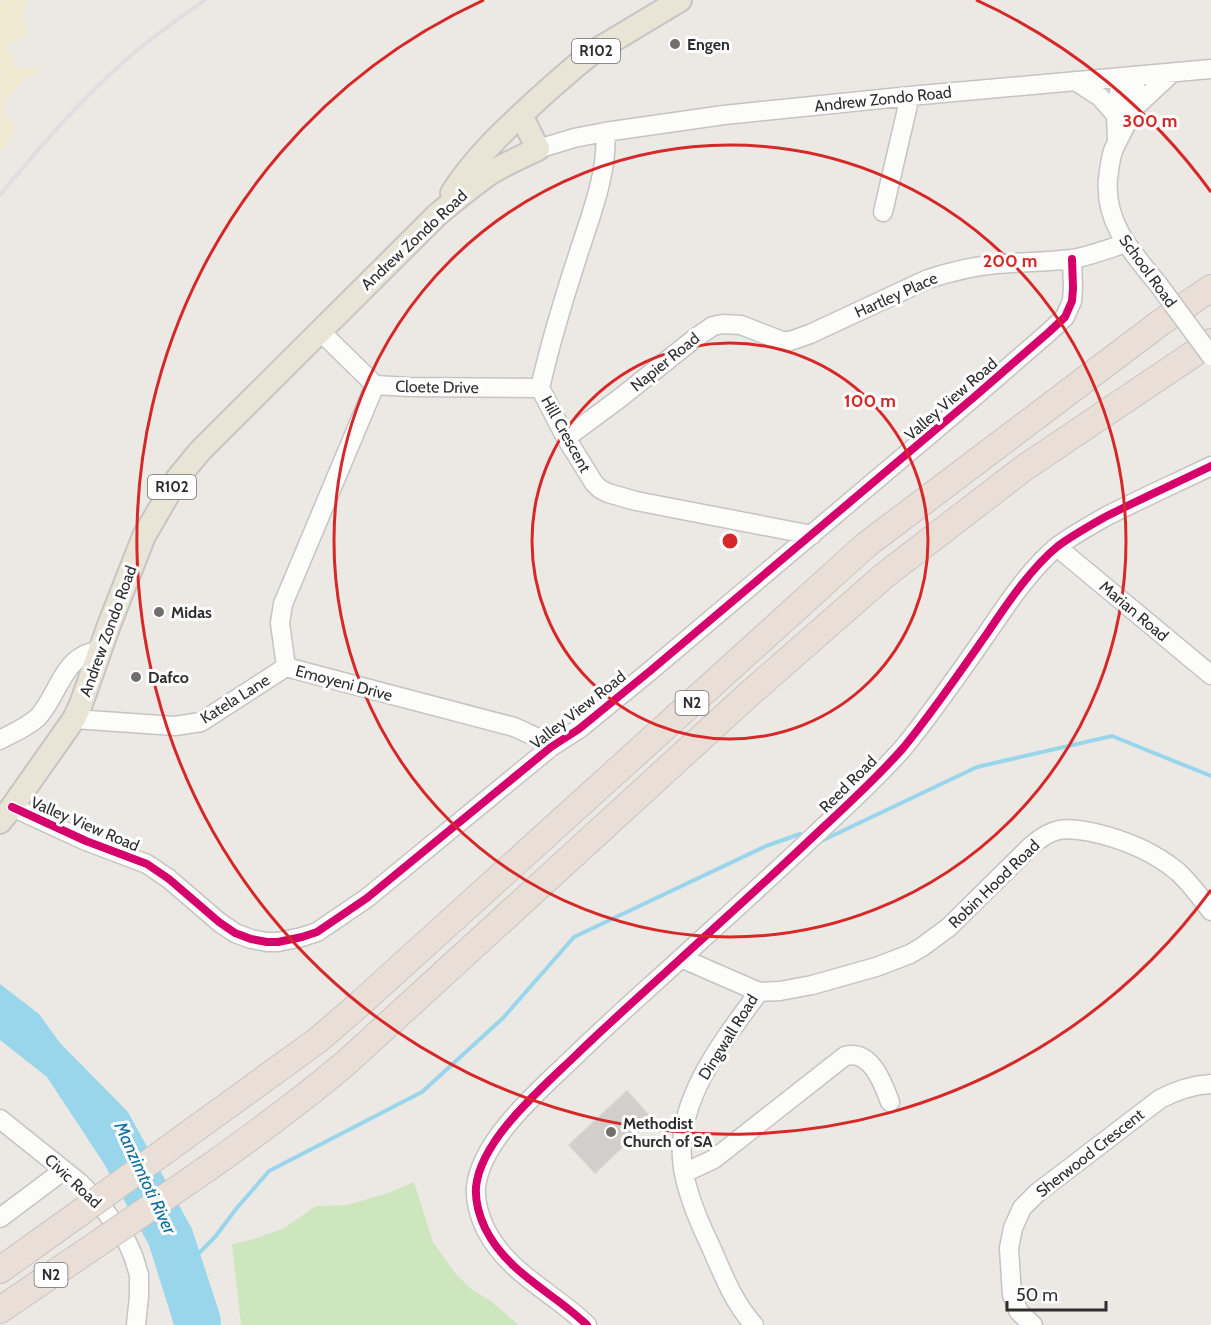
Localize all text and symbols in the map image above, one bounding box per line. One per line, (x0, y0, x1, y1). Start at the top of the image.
place label: Engen (687, 35, 730, 54)
marker: Engen (668, 37, 682, 51)
road number: R102 (572, 39, 620, 63)
street label: Andrew Zondo Road (813, 82, 953, 116)
text: 300 m (1123, 110, 1177, 132)
street label: Andrew Zondo Road (357, 186, 471, 294)
street label: School Road (1115, 231, 1181, 311)
text: 200 m (983, 250, 1037, 272)
street label: Hartley Place (852, 268, 940, 322)
street label: Napier Road (627, 329, 703, 395)
street label: Valley View Road (901, 354, 1001, 444)
street label: Cloete Drive (395, 377, 479, 397)
text: 100 m (844, 390, 896, 412)
street label: Hill Crescent (537, 392, 595, 476)
road number: R102 (148, 475, 196, 499)
centre of rings (720, 531, 740, 551)
street label: Andrew Zondo Road (75, 563, 141, 699)
street label: Marian Road (1096, 577, 1172, 645)
place label: Midas (171, 603, 212, 622)
marker: Midas (152, 605, 166, 619)
street label: Emoyeni Drive (294, 661, 394, 705)
street label: Valley View Road (526, 667, 630, 753)
place label: Dafco (148, 668, 189, 687)
marker: Dafco (129, 670, 143, 684)
street label: Katela Lane (197, 670, 273, 728)
road number: N2 (676, 691, 708, 715)
street label: Reed Road (816, 752, 880, 816)
street label: Valley View Road (28, 793, 142, 855)
street label: Robin Hood Road (945, 836, 1043, 932)
street label: Dingwall Road (694, 991, 762, 1083)
street label: Sherwood Crescent (1032, 1105, 1148, 1201)
place label: Methodist Church of SA (623, 1114, 713, 1151)
water label: Manzimtoti River (109, 1117, 181, 1239)
marker: Methodist Church of SA (604, 1125, 618, 1139)
street label: Civic Road (41, 1150, 105, 1212)
road number: N2 (34, 1263, 68, 1287)
scale bar (1007, 1274, 1106, 1312)
text: 50 m (1016, 1284, 1058, 1306)

